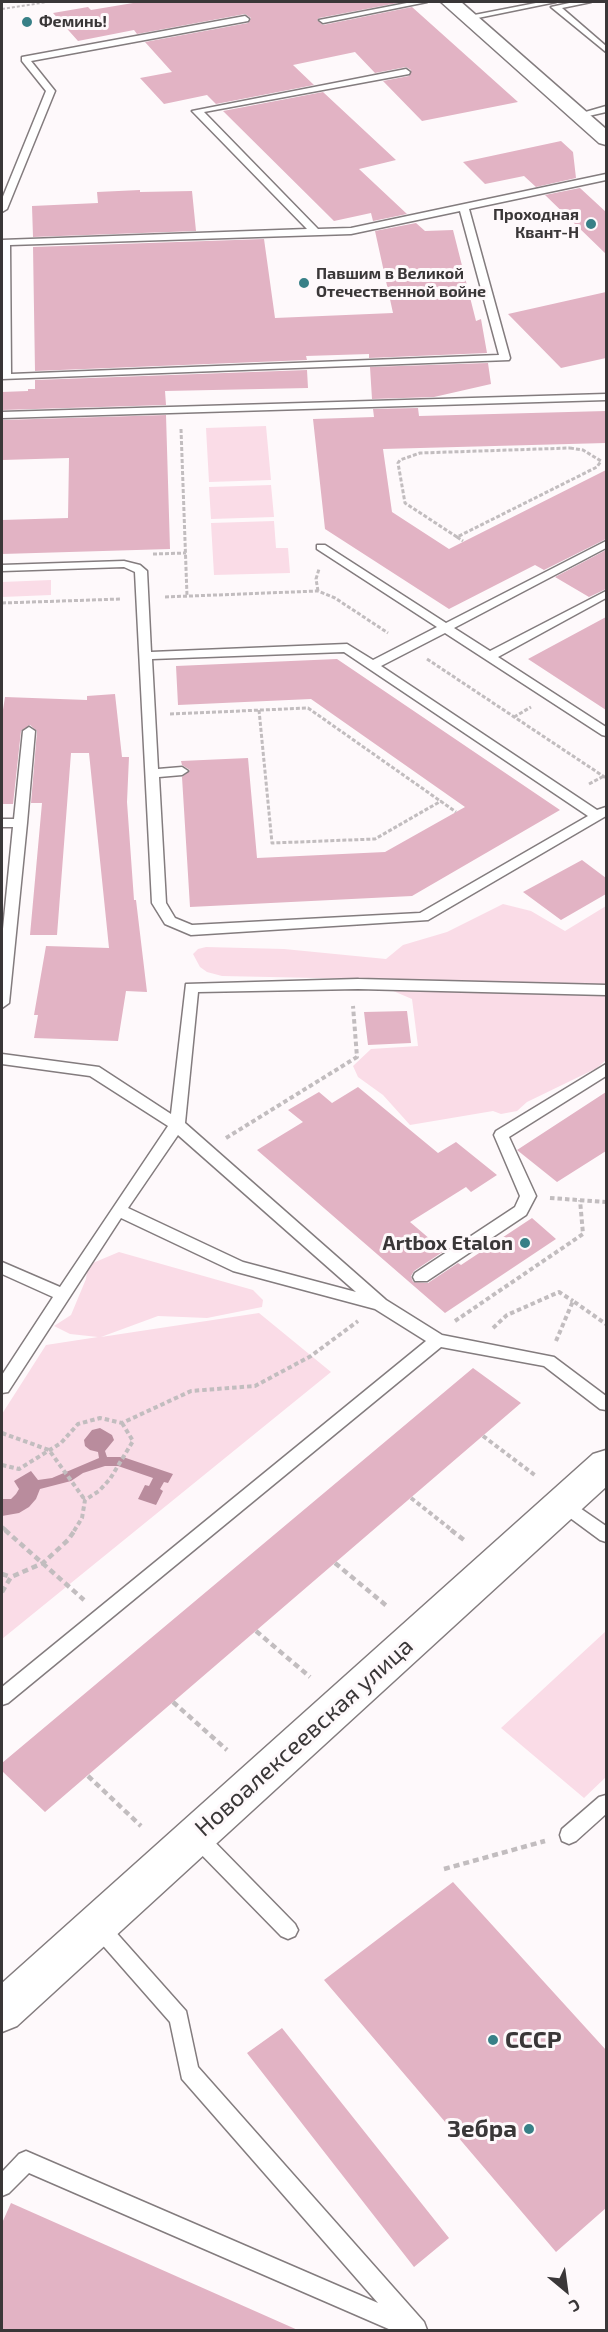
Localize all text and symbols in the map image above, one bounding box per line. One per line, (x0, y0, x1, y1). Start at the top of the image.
place label: Феминь! (39, 12, 107, 32)
marker: Феминь! (20, 15, 34, 29)
place label: Проходная Квант-Н (493, 205, 579, 243)
marker: Проходная Квант-Н (584, 217, 598, 231)
place label: Павшим в Великой Отечественной войне (316, 264, 486, 302)
marker: Павшим в Великой Отечественной войне (297, 276, 311, 290)
place label: Artbox Etalon (383, 1231, 513, 1255)
marker: Artbox Etalon (518, 1236, 532, 1250)
street label: Новоалексеевская улица (189, 1632, 419, 1842)
place label: СССР (505, 2026, 562, 2054)
marker: СССР (486, 2033, 500, 2047)
place label: Зебра (447, 2115, 517, 2143)
marker: Зебра (522, 2122, 536, 2136)
north arrow (536, 2260, 596, 2320)
text: С (566, 2296, 584, 2317)

